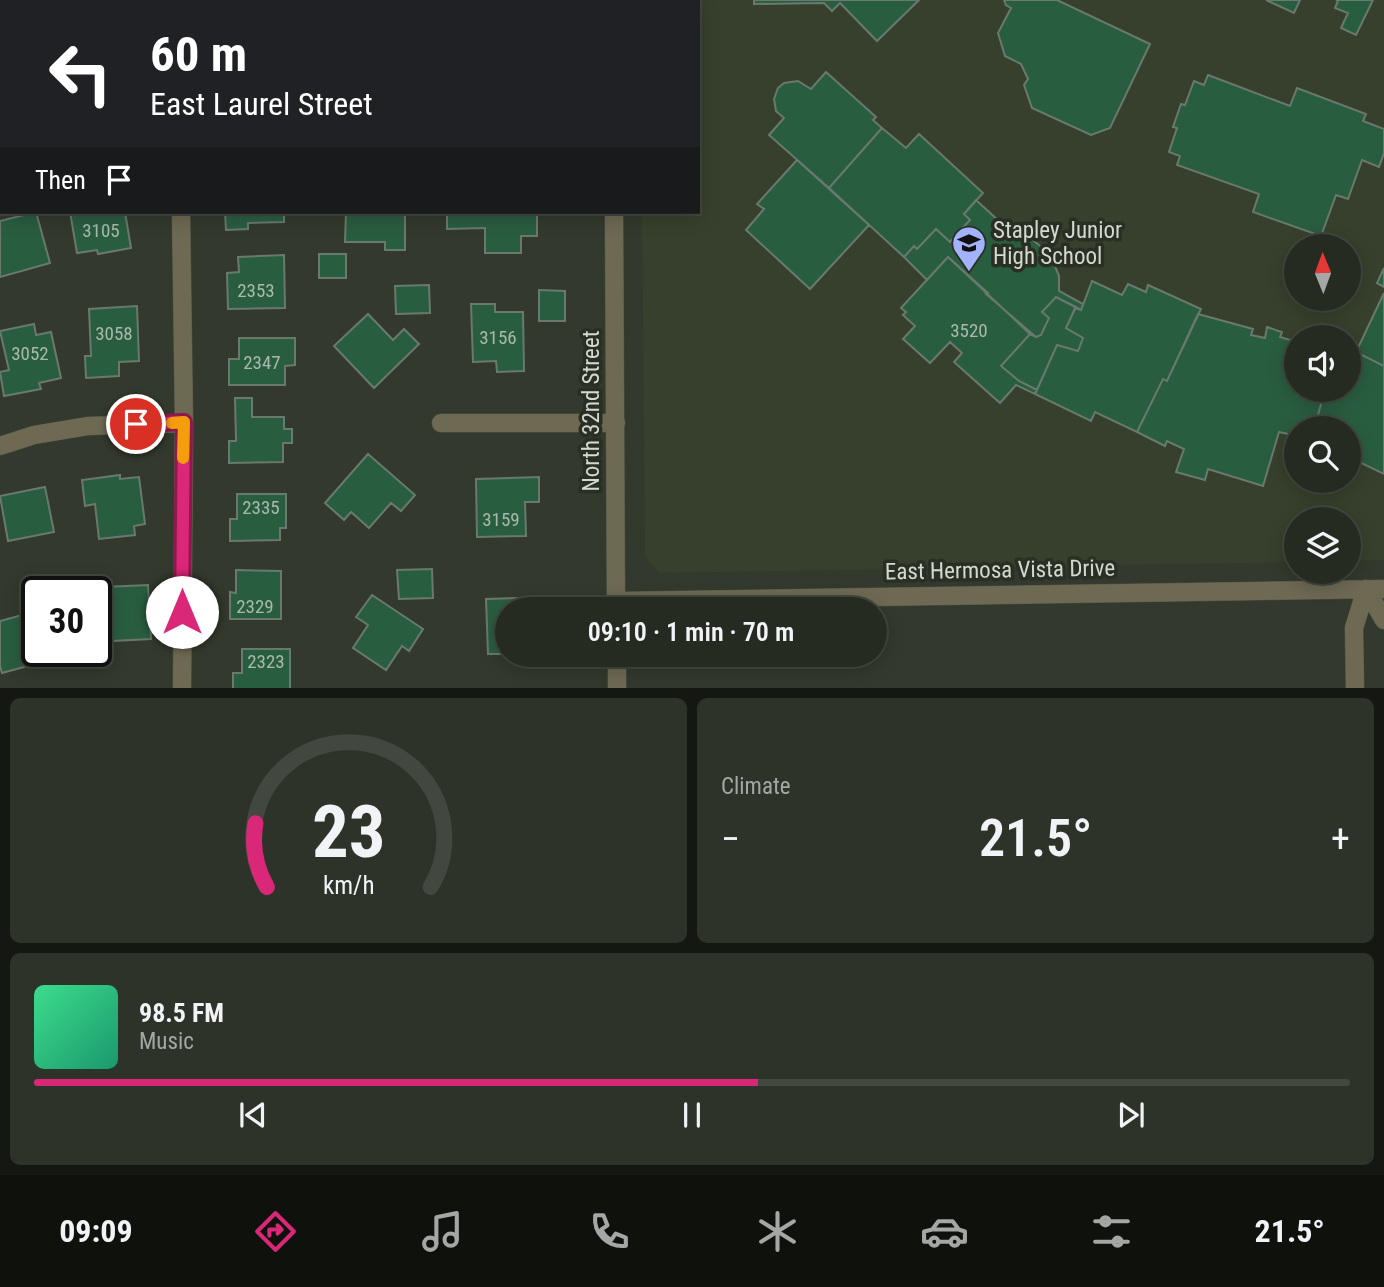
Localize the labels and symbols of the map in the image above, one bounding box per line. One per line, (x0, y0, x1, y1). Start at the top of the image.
place label: Stapley Junior High School (993, 217, 1122, 270)
house number: 3105 (82, 219, 120, 242)
school or university icon: Stapley Junior High School (950, 224, 988, 273)
north arrow (1284, 234, 1362, 312)
house number: 2353 (237, 279, 275, 302)
house number: 3520 (950, 319, 988, 342)
house number: 3058 (95, 322, 133, 345)
house number: 3156 (479, 326, 517, 349)
street label: North 32nd Street (578, 331, 605, 492)
house number: 3052 (11, 342, 49, 365)
house number: 2347 (243, 351, 281, 374)
pin (106, 394, 166, 454)
house number: 2335 (242, 496, 280, 519)
house number: 3159 (482, 508, 520, 531)
street label: East Hermosa Vista Drive (885, 554, 1115, 586)
position arrow (145, 575, 219, 649)
speed limit sign: 30 (21, 576, 112, 667)
house number: 2329 (236, 595, 274, 618)
house number: 2323 (247, 650, 285, 673)

